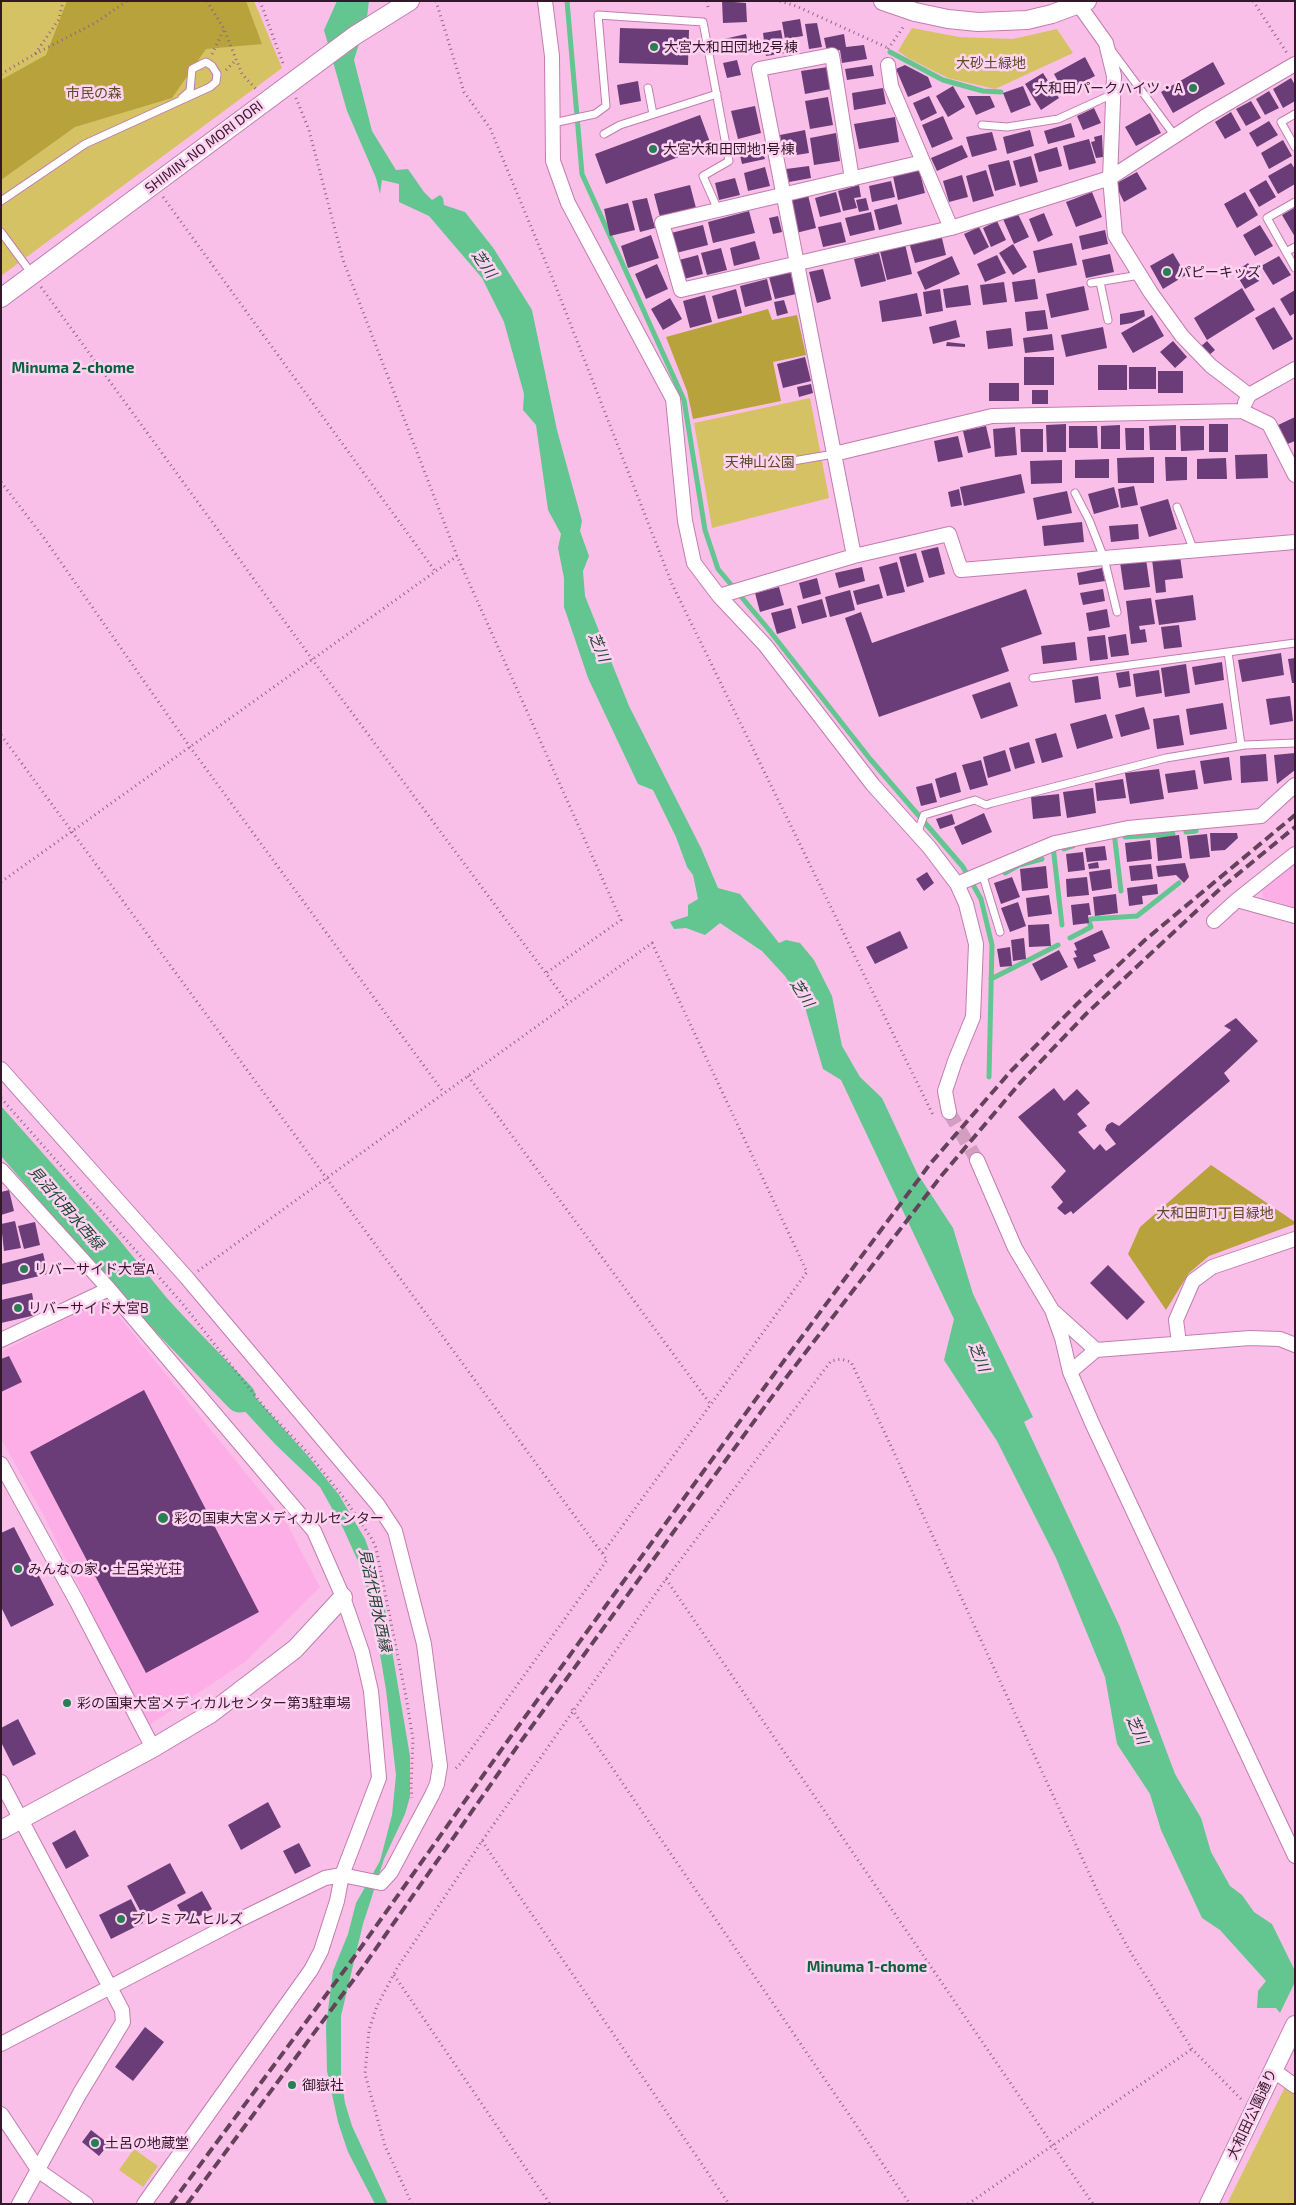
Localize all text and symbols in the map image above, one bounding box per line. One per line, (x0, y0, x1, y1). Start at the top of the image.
place label: 大宮大和田団地2号棟 (664, 39, 798, 55)
marker: 大宮大和田団地2号棟 (648, 41, 660, 53)
park label: 大砂土緑地 (956, 55, 1026, 71)
place label: 大和田パークハイツ・A (1034, 80, 1183, 96)
marker: 大和田パークハイツ・A (1187, 82, 1199, 94)
park label: 市民の森 (66, 85, 122, 101)
street label: SHIMIN-NO MORI DORI (142, 97, 266, 197)
place label: 大宮大和田団地1号棟 (663, 141, 795, 157)
marker: 大宮大和田団地1号棟 (647, 143, 659, 155)
water label: 芝川 (468, 247, 500, 281)
place label: パピーキッズ (1177, 264, 1261, 280)
marker: パピーキッズ (1161, 266, 1173, 278)
district label: Minuma 2-chome (12, 359, 134, 377)
park label: 天神山公園 (725, 454, 795, 470)
water label: 芝川 (585, 630, 613, 664)
water label: 芝川 (786, 976, 818, 1010)
water label: 見沼代用水西緑 (25, 1162, 107, 1254)
park label: 大和田町1丁目緑地 (1156, 1205, 1274, 1221)
place label: リバーサイド大宮A (34, 1261, 155, 1277)
marker: リバーサイド大宮A (18, 1263, 30, 1275)
place label: リバーサイド大宮B (28, 1300, 149, 1316)
marker: リバーサイド大宮B (12, 1302, 24, 1314)
water label: 芝川 (965, 1340, 993, 1374)
place label: 彩の国東大宮メディカルセンター (174, 1510, 384, 1526)
marker: 彩の国東大宮メディカルセンター (156, 1511, 170, 1525)
water label: 見沼代用水西縁 (355, 1547, 395, 1653)
place label: みんなの家・土呂栄光荘 (28, 1561, 182, 1577)
marker: みんなの家・土呂栄光荘 (12, 1563, 24, 1575)
place label: 彩の国東大宮メディカルセンター第3駐車場 (77, 1695, 351, 1711)
marker: 彩の国東大宮メディカルセンター第3駐車場 (61, 1697, 73, 1709)
water label: 芝川 (1123, 1713, 1151, 1747)
place label: プレミアムヒルズ (131, 1911, 243, 1927)
marker: プレミアムヒルズ (115, 1913, 127, 1925)
district label: Minuma 1-chome (807, 1958, 927, 1976)
street label: 大和田公園通り (1224, 2066, 1280, 2162)
place label: 御嶽社 (302, 2077, 344, 2093)
marker: 御嶽社 (286, 2079, 298, 2091)
place label: 土呂の地蔵堂 (105, 2135, 189, 2151)
marker: 土呂の地蔵堂 (89, 2137, 101, 2149)

